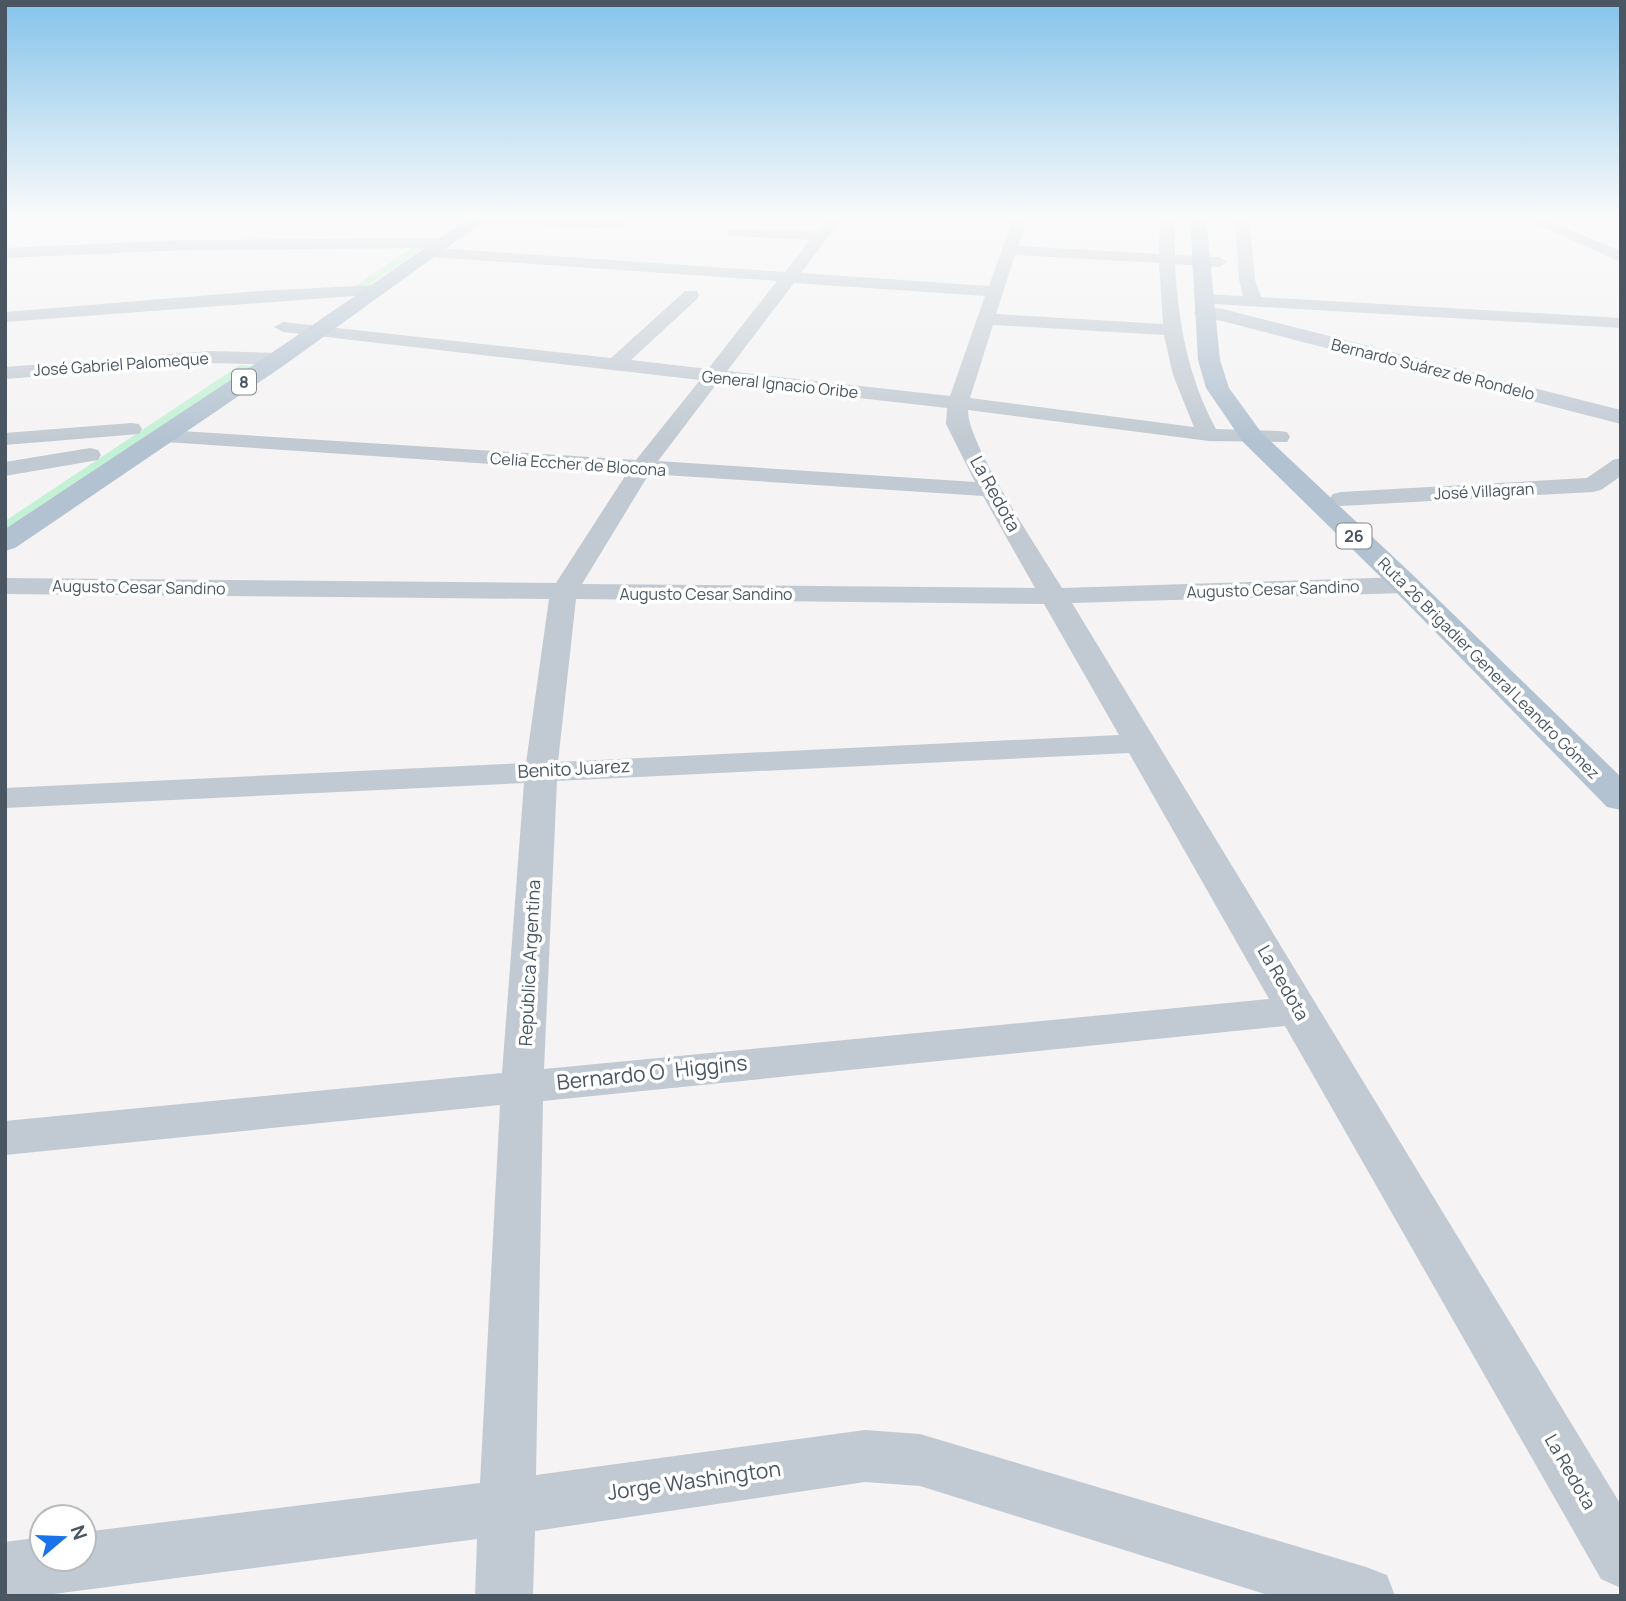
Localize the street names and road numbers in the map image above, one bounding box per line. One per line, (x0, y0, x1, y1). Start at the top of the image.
street label: Bernardo Suárez de Rondelo (1329, 333, 1537, 405)
street label: José Gabriel Palomeque (33, 347, 209, 381)
street label: General Ignacio Oribe (701, 365, 859, 403)
road number: 8 (232, 370, 256, 394)
street label: Celia Eccher de Blocona (489, 447, 667, 481)
street label: La Redota (965, 451, 1027, 536)
street label: José Villagran (1433, 477, 1535, 505)
road number: 26 (1336, 524, 1372, 548)
street label: Ruta 26 Brigadier General Leandro Gómez (1373, 552, 1605, 784)
street label: Augusto Cesar Sandino (52, 574, 226, 600)
street label: Augusto Cesar Sandino (1186, 575, 1360, 603)
street label: Augusto Cesar Sandino (619, 583, 793, 605)
street label: Benito Juarez (517, 753, 631, 783)
street label: República Argentina (513, 879, 545, 1047)
street label: La Redota (1253, 940, 1315, 1025)
street label: Bernardo O´Higgins (555, 1048, 748, 1096)
street label: La Redota (1540, 1429, 1602, 1514)
street label: Jorge Washington (605, 1454, 782, 1506)

